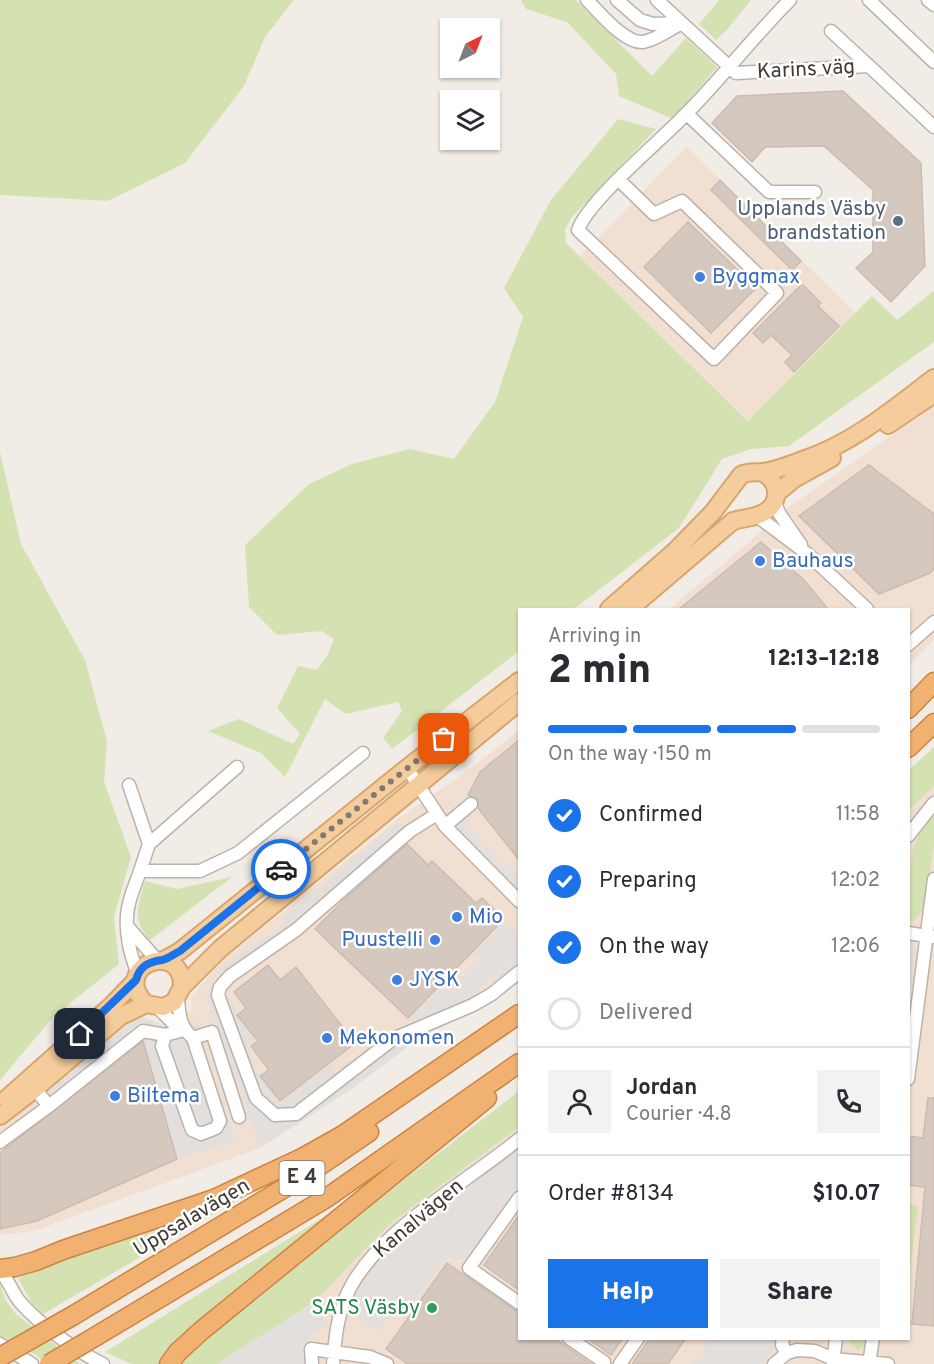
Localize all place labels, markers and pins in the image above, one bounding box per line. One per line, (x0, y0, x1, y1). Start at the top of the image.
place label: Upplands Väsby brandstation (737, 196, 886, 247)
marker: Upplands Väsby brandstation (891, 214, 905, 228)
place label: Byggmax (712, 264, 800, 291)
marker: Byggmax (693, 270, 707, 284)
place label: Bauhaus (772, 548, 853, 575)
marker: Bauhaus (753, 554, 767, 568)
pin (418, 713, 469, 764)
place label: Mio (469, 904, 503, 931)
marker: Mio (450, 910, 464, 924)
place label: Puustelli (341, 927, 423, 954)
marker: Puustelli (428, 933, 442, 947)
place label: JYSK (409, 967, 460, 994)
marker: JYSK (390, 973, 404, 987)
pin (54, 1008, 105, 1059)
place label: Mekonomen (339, 1025, 455, 1052)
marker: Mekonomen (320, 1031, 334, 1045)
place label: Biltema (127, 1083, 200, 1110)
marker: Biltema (108, 1089, 122, 1103)
place label: SATS Väsby (311, 1295, 420, 1322)
marker: SATS Väsby (425, 1301, 439, 1315)

